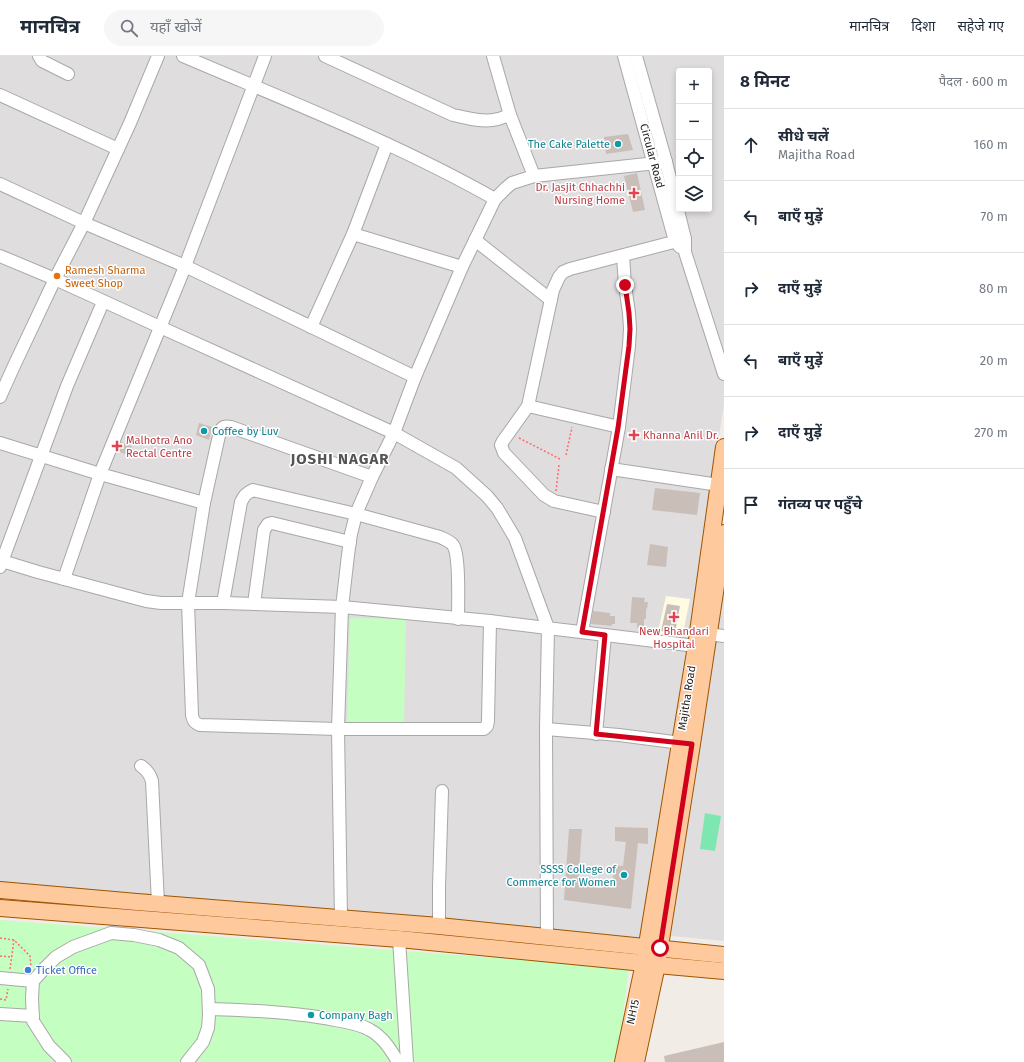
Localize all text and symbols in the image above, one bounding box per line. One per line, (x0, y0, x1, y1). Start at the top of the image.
search box (104, 10, 384, 46)
text: मानचित्र (20, 15, 80, 38)
icon: search (118, 17, 140, 39)
text: यहाँ खोजें (150, 18, 202, 36)
text: मानचित्र (849, 18, 889, 35)
text: दिशा (911, 18, 935, 35)
text: सहेजे गए (957, 18, 1004, 35)
map controls (676, 68, 712, 212)
button: + (676, 68, 712, 104)
text: 8 मिनट (740, 71, 790, 92)
text: पैदल · 600 m (939, 74, 1008, 89)
button: − (676, 104, 712, 140)
street label: Circular Road (637, 122, 667, 190)
text: सीधे चलें (778, 127, 829, 145)
icon: ahead (740, 134, 762, 156)
text: 160 m (974, 137, 1008, 152)
place label: The Cake Palette (528, 138, 610, 151)
marker: The Cake Palette (613, 139, 623, 149)
button: locate (676, 140, 712, 176)
text: Majitha Road (778, 147, 855, 162)
button: layers (676, 176, 712, 212)
place label: Dr. Jasjit Chhachhi Nursing Home (535, 181, 625, 207)
marker: Dr. Jasjit Chhachhi Nursing Home (628, 187, 640, 199)
icon: left (740, 206, 762, 228)
text: बाएँ मुड़ें (778, 207, 823, 225)
text: 70 m (981, 209, 1008, 224)
place label: Ramesh Sharma Sweet Shop (65, 264, 146, 290)
marker: Ramesh Sharma Sweet Shop (52, 271, 62, 281)
route end (616, 276, 634, 294)
icon: right (740, 278, 762, 300)
text: दाएँ मुड़ें (778, 279, 822, 297)
text: 80 m (979, 281, 1008, 296)
icon: left (740, 350, 762, 372)
text: बाएँ मुड़ें (778, 351, 823, 369)
text: 20 m (980, 353, 1008, 368)
icon: right (740, 422, 762, 444)
text: दाएँ मुड़ें (778, 423, 822, 441)
place label: Coffee by Luv (212, 425, 279, 438)
text: 270 m (974, 425, 1008, 440)
marker: Coffee by Luv (199, 426, 209, 436)
marker: Khanna Anil Dr. (628, 429, 640, 441)
place label: Khanna Anil Dr. (643, 429, 719, 442)
place label: Malhotra Ano Rectal Centre (126, 434, 192, 460)
marker: Malhotra Ano Rectal Centre (111, 440, 123, 452)
district label: JOSHI NAGAR (289, 450, 390, 468)
icon: arrive (740, 494, 762, 516)
text: गंतव्य पर पहुँचे (778, 495, 862, 513)
marker: New Bhandari Hospital (668, 611, 680, 623)
place label: New Bhandari Hospital (639, 625, 709, 651)
street label: Majitha Road (675, 665, 699, 731)
place label: SSSS College of Commerce for Women (506, 863, 617, 889)
marker: SSSS College of Commerce for Women (619, 870, 629, 880)
route start (651, 939, 669, 957)
place label: Ticket Office (36, 964, 97, 977)
marker: Ticket Office (23, 965, 33, 975)
street label: NH15 (624, 998, 642, 1026)
place label: Company Bagh (319, 1009, 393, 1022)
marker: Company Bagh (306, 1010, 316, 1020)

